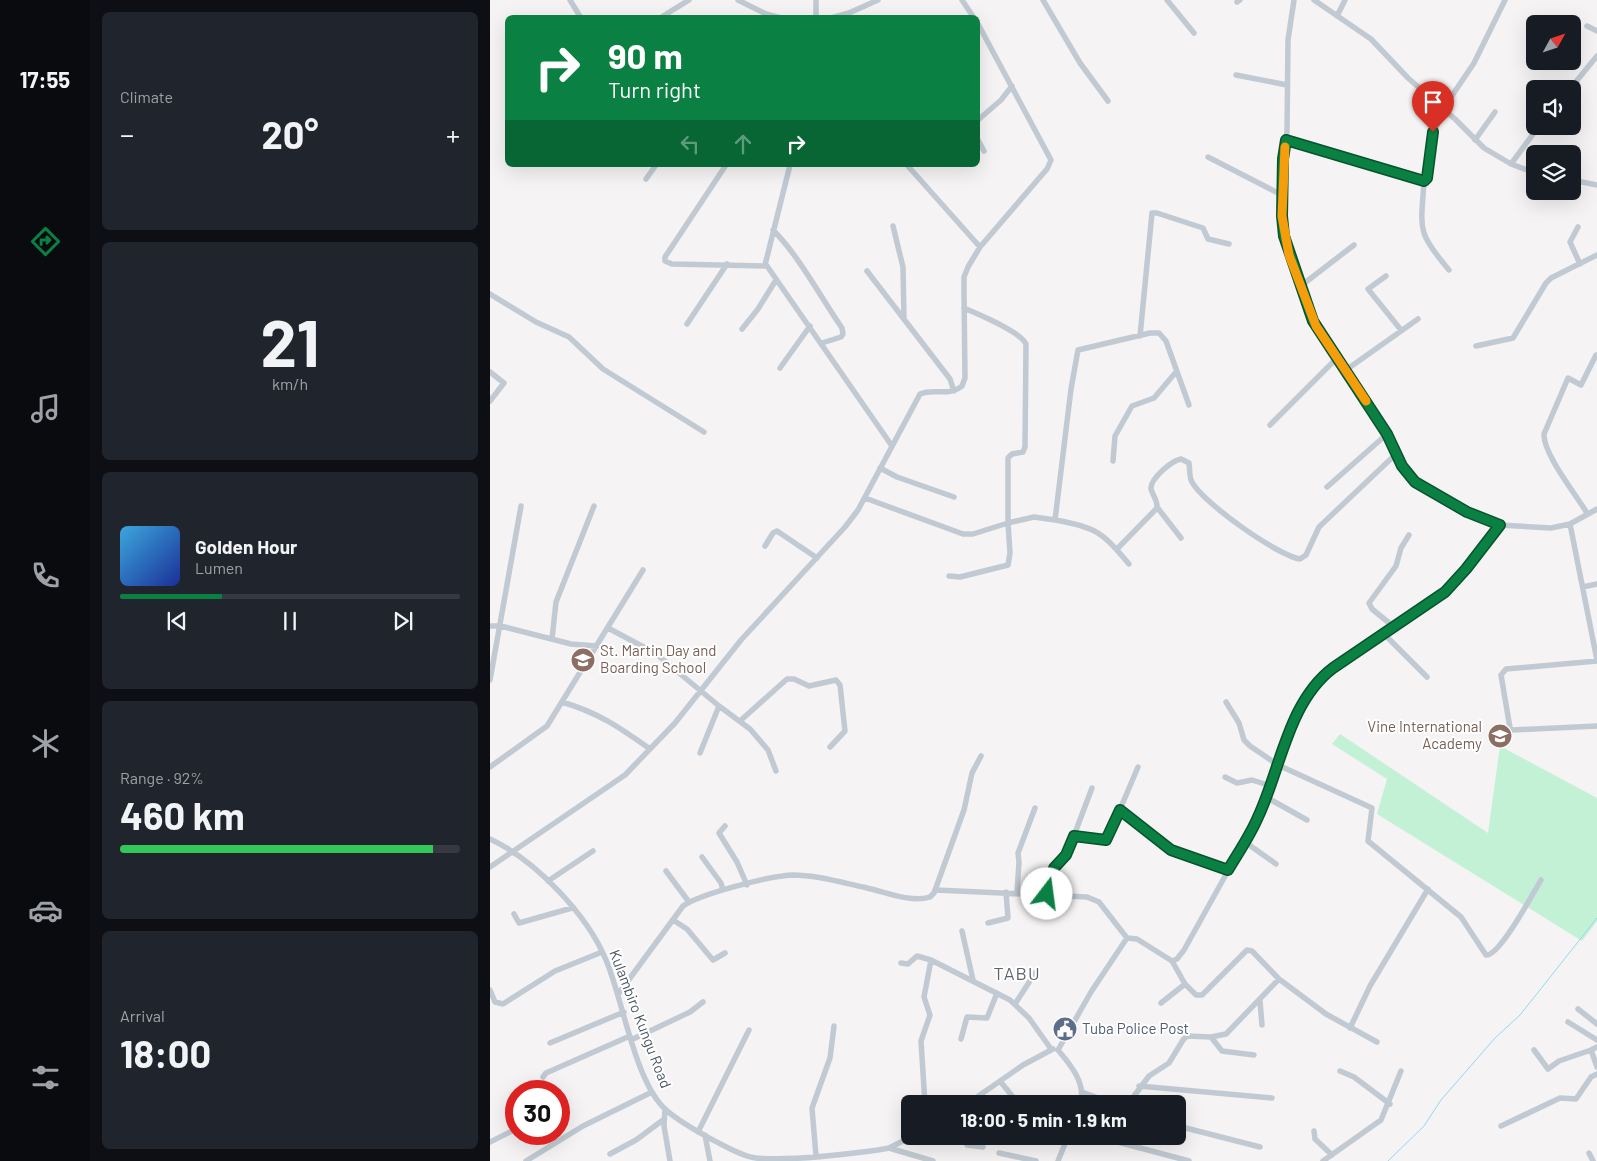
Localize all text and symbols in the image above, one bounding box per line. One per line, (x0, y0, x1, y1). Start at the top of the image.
north arrow (1526, 15, 1581, 70)
map controls (1526, 15, 1581, 200)
text: 90 m (608, 34, 683, 76)
icon: right (525, 35, 590, 100)
text: 17:55 (20, 66, 70, 92)
text: Turn right (608, 76, 701, 102)
button: sound (1526, 80, 1581, 135)
pin (1412, 81, 1454, 132)
text: Climate (120, 87, 173, 106)
icon: arrive (1419, 88, 1447, 116)
text: 20° (261, 111, 319, 157)
text: − (120, 117, 134, 151)
text: + (446, 117, 460, 151)
icon: left (676, 130, 704, 158)
icon: ahead (729, 130, 757, 158)
icon: right (782, 130, 810, 158)
button: layers (1526, 145, 1581, 200)
icon: directions (28, 224, 63, 259)
text: 21 (260, 302, 320, 380)
text: km/h (272, 374, 308, 393)
icon: music (28, 391, 63, 426)
text: Golden Hour (195, 535, 297, 558)
icon: phone (28, 558, 63, 593)
text: Lumen (195, 558, 243, 577)
icon: previous (163, 607, 191, 635)
icon: pause (276, 607, 304, 635)
icon: next (389, 607, 417, 635)
place label: St. Martin Day and Boarding School (600, 641, 716, 676)
school or university icon: St. Martin Day and Boarding School (570, 647, 596, 673)
place label: Vine International Academy (1367, 717, 1482, 752)
school or university icon: Vine International Academy (1487, 723, 1513, 749)
icon: climate (28, 726, 63, 761)
text: Range · 92% (120, 768, 204, 787)
text: 460 km (120, 792, 245, 838)
position arrow (1020, 867, 1072, 919)
icon: car (28, 893, 63, 928)
street label: Kulambiro Kungu Road (606, 947, 676, 1090)
district label: TABU (993, 962, 1041, 984)
text: Arrival (120, 1006, 165, 1025)
public building icon: Tuba Police Post (1052, 1016, 1078, 1042)
place label: Tuba Police Post (1082, 1019, 1189, 1037)
text: 18:00 (120, 1030, 211, 1076)
icon: filters (28, 1060, 63, 1095)
speed limit sign: 30 (505, 1080, 570, 1145)
text: 18:00 · 5 min · 1.9 km (960, 1108, 1127, 1131)

